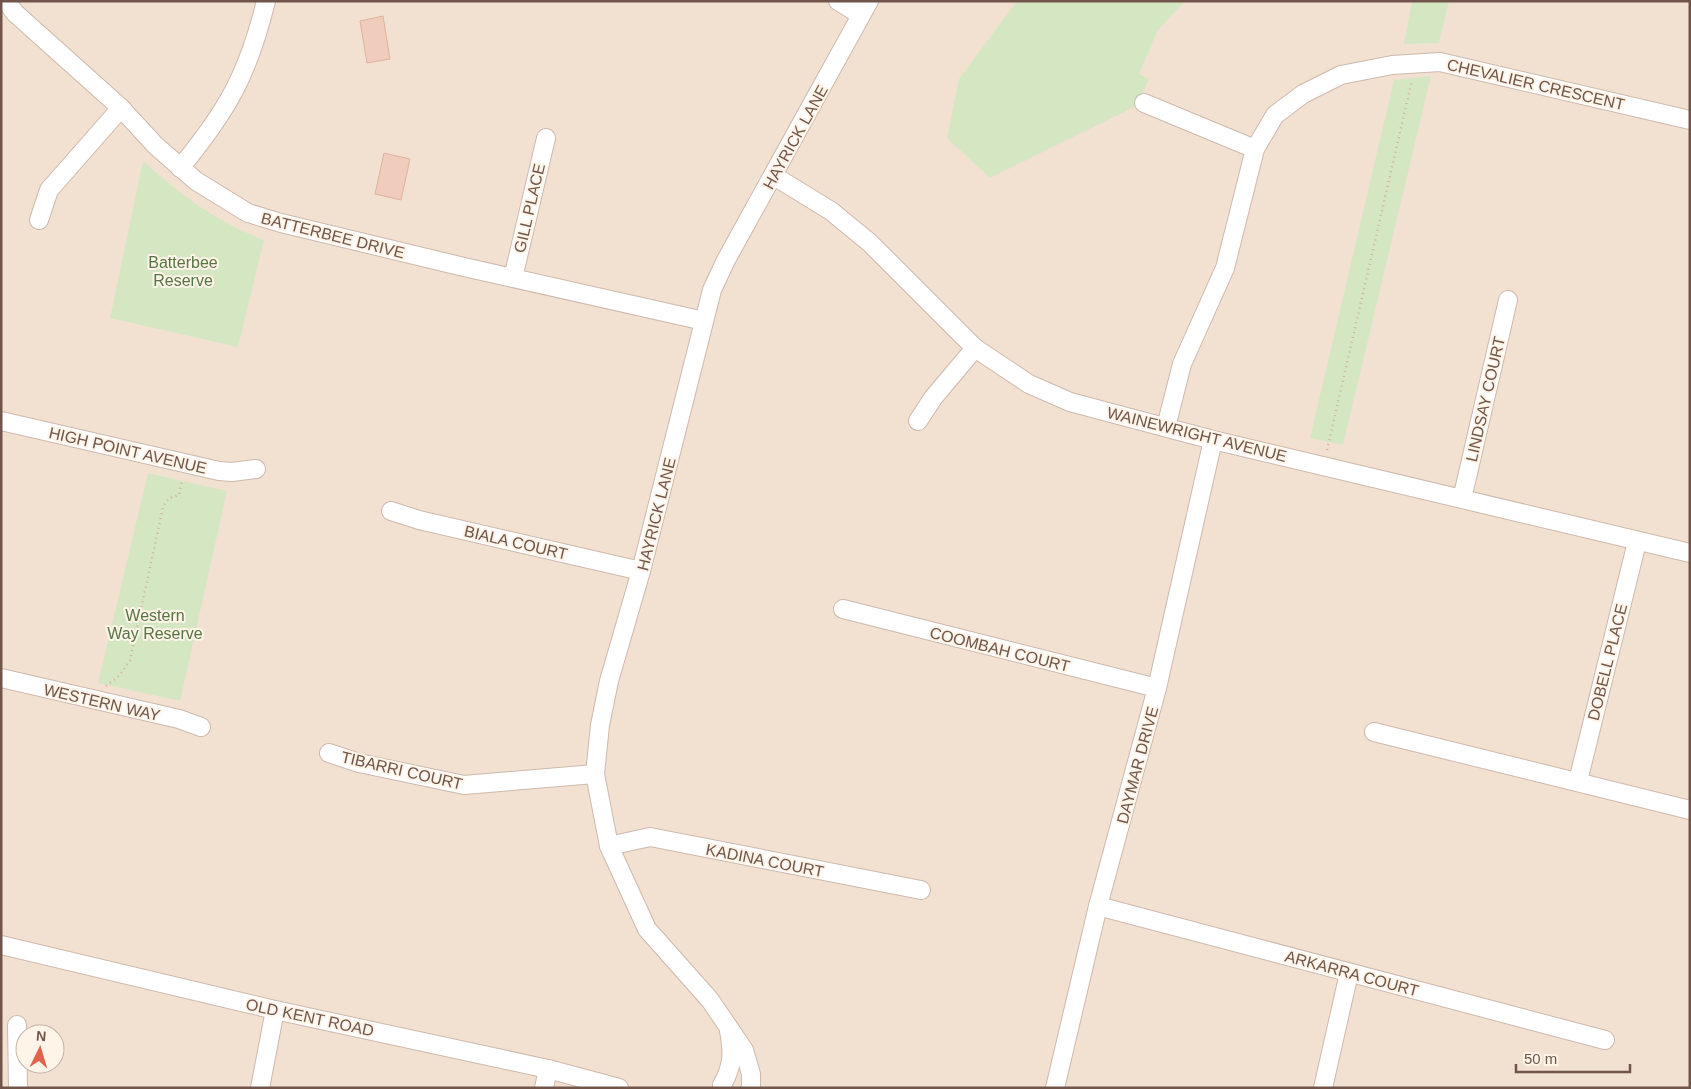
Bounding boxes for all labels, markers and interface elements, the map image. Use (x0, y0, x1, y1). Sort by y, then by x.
street label: CHEVALIER CRESCENT (1445, 56, 1627, 113)
street label: HAYRICK LANE (760, 82, 831, 192)
street label: GILL PLACE (511, 162, 548, 254)
street label: BATTERBEE DRIVE (259, 209, 406, 262)
park label: Batterbee Reserve (148, 254, 218, 289)
street label: LINDSAY COURT (1463, 335, 1508, 463)
street label: WAINEWRIGHT AVENUE (1105, 404, 1288, 465)
street label: HIGH POINT AVENUE (47, 424, 208, 477)
street label: HAYRICK LANE (634, 456, 679, 573)
street label: BIALA COURT (463, 522, 569, 563)
street label: DOBELL PLACE (1585, 602, 1630, 722)
park label: Western Way Reserve (107, 607, 203, 642)
street label: COOMBAH COURT (928, 624, 1072, 675)
street label: WESTERN WAY (42, 681, 162, 724)
street label: DAYMAR DRIVE (1114, 705, 1161, 826)
street label: TIBARRI COURT (339, 748, 465, 793)
street label: KADINA COURT (705, 841, 826, 880)
street label: ARKARRA COURT (1283, 947, 1421, 1000)
street label: OLD KENT ROAD (244, 996, 375, 1039)
north arrow (15, 1024, 65, 1074)
text: N (35, 1028, 47, 1044)
scale bar (1516, 1042, 1630, 1074)
text: 50 m (1524, 1050, 1557, 1067)

